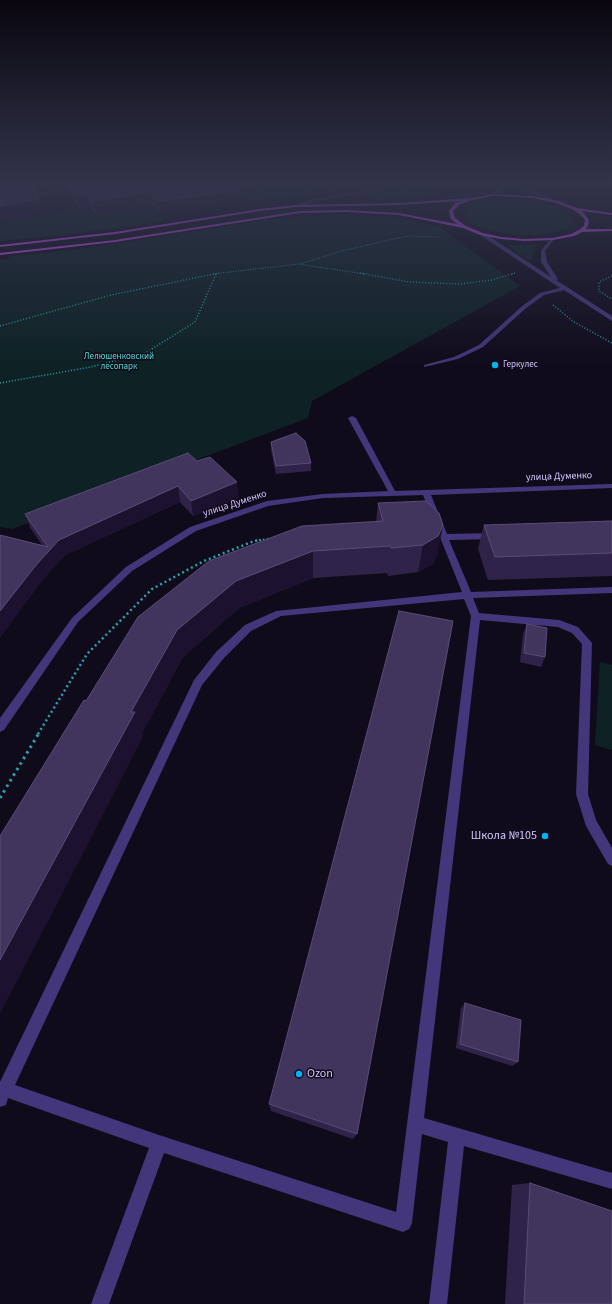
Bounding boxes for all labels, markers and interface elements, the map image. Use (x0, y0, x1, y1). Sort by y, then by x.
park label: Лелюшенковский лесопарк (84, 352, 154, 373)
marker: Геркулес (490, 360, 500, 370)
place label: Геркулес (503, 360, 538, 370)
street label: улица Думенко (526, 470, 592, 484)
street label: улица Думенко (202, 488, 268, 520)
place label: Школа №105 (471, 829, 537, 843)
marker: Школа №105 (540, 831, 550, 841)
place label: Ozon (307, 1067, 333, 1081)
marker: Ozon (294, 1069, 304, 1079)

